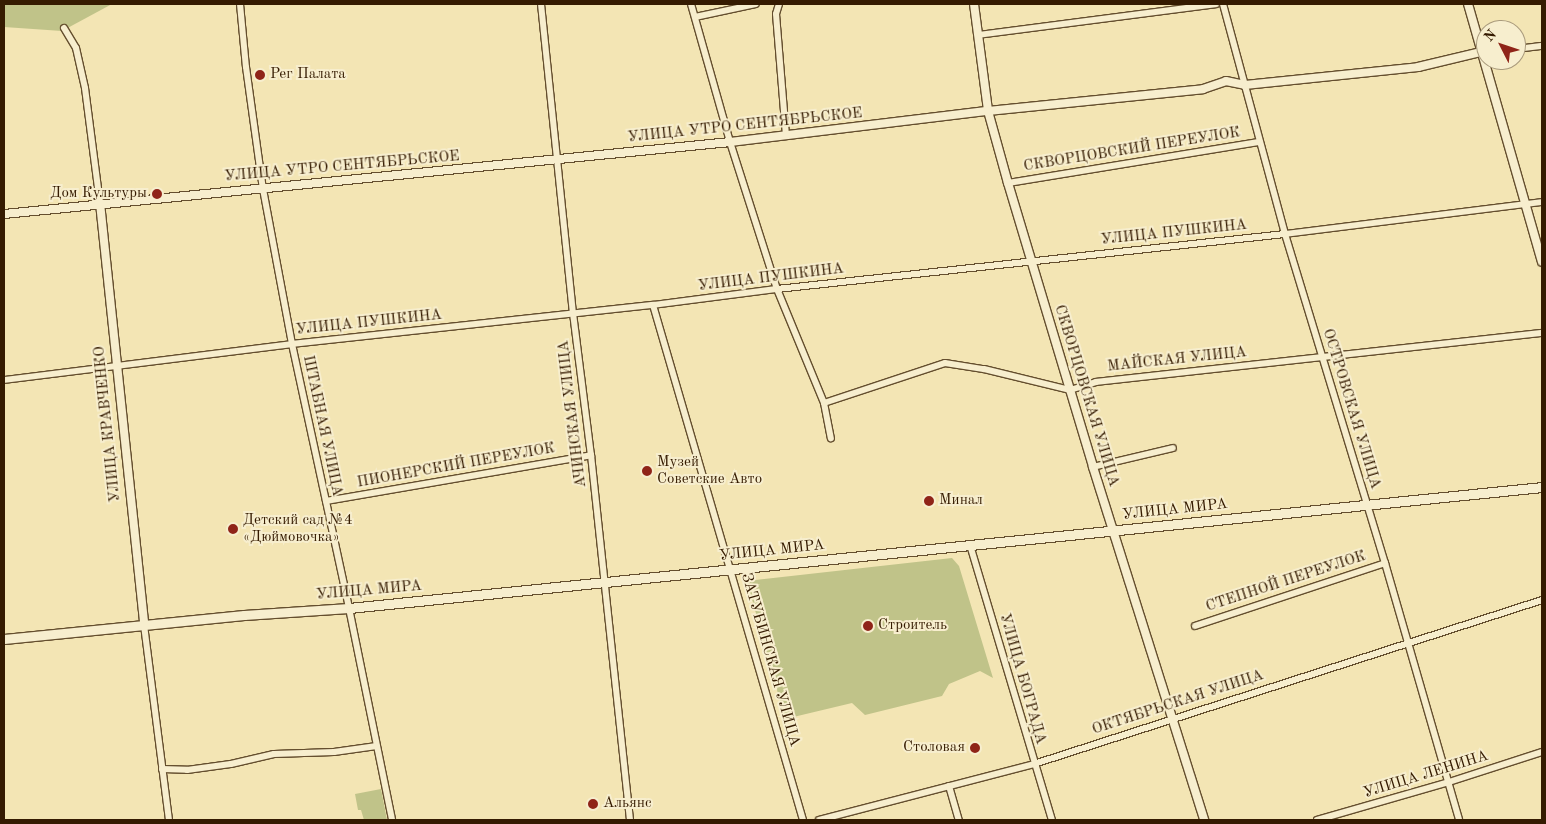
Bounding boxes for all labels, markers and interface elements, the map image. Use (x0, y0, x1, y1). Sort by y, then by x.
north arrow (1476, 20, 1526, 70)
text: N (1482, 27, 1499, 44)
place label: Рег Палата (270, 66, 346, 84)
marker: Рег Палата (254, 69, 266, 81)
street label: УЛИЦА УТРО СЕНТЯБРЬСКОЕ (627, 105, 863, 147)
street label: СКВОРЦОВСКИЙ ПЕРЕУЛОК (1022, 124, 1242, 176)
street label: УЛИЦА УТРО СЕНТЯБРЬСКОЕ (224, 148, 460, 186)
place label: Дом Культуры (50, 185, 147, 203)
marker: Дом Культуры (151, 188, 163, 200)
street label: УЛИЦА ПУШКИНА (1100, 216, 1248, 250)
street label: УЛИЦА ПУШКИНА (697, 260, 845, 296)
street label: СКВОРЦОВСКАЯ УЛИЦА (1050, 303, 1122, 489)
street label: УЛИЦА ПУШКИНА (295, 306, 443, 340)
street label: ОСТРОВСКАЯ УЛИЦА (1318, 327, 1384, 491)
street label: АЧИНСКАЯ УЛИЦА (555, 339, 591, 489)
street label: МАЙСКАЯ УЛИЦА (1106, 344, 1248, 376)
street label: УЛИЦА КРАВЧЕНКО (91, 345, 125, 503)
street label: ШТАБНАЯ УЛИЦА (298, 354, 346, 498)
street label: ПИОНЕРСКИЙ ПЕРЕУЛОК (356, 440, 556, 492)
place label: Музей Советские Авто (657, 453, 762, 488)
marker: Музей Советские Авто (641, 465, 653, 477)
place label: Минал (939, 492, 983, 510)
marker: Минал (923, 495, 935, 507)
street label: УЛИЦА МИРА (1121, 496, 1229, 524)
place label: Детский сад №4 «Дюймовочка» (243, 511, 353, 546)
marker: Детский сад №4 «Дюймовочка» (227, 523, 239, 535)
street label: УЛИЦА МИРА (718, 537, 826, 565)
street label: СТЕПНОЙ ПЕРЕУЛОК (1204, 548, 1368, 616)
street label: ЗАТУБИНСКАЯ УЛИЦА (737, 571, 803, 749)
street label: УЛИЦА МИРА (315, 577, 423, 605)
street label: УЛИЦА БОГРАДА (995, 612, 1049, 746)
place label: Строитель (878, 617, 947, 635)
marker: Строитель (862, 620, 874, 632)
street label: ОКТЯБРЬСКАЯ УЛИЦА (1090, 667, 1266, 739)
place label: Столовая (903, 739, 965, 757)
marker: Столовая (969, 742, 981, 754)
street label: УЛИЦА ЛЕНИНА (1361, 747, 1491, 803)
place label: Альянс (603, 795, 652, 813)
marker: Альянс (587, 798, 599, 810)

